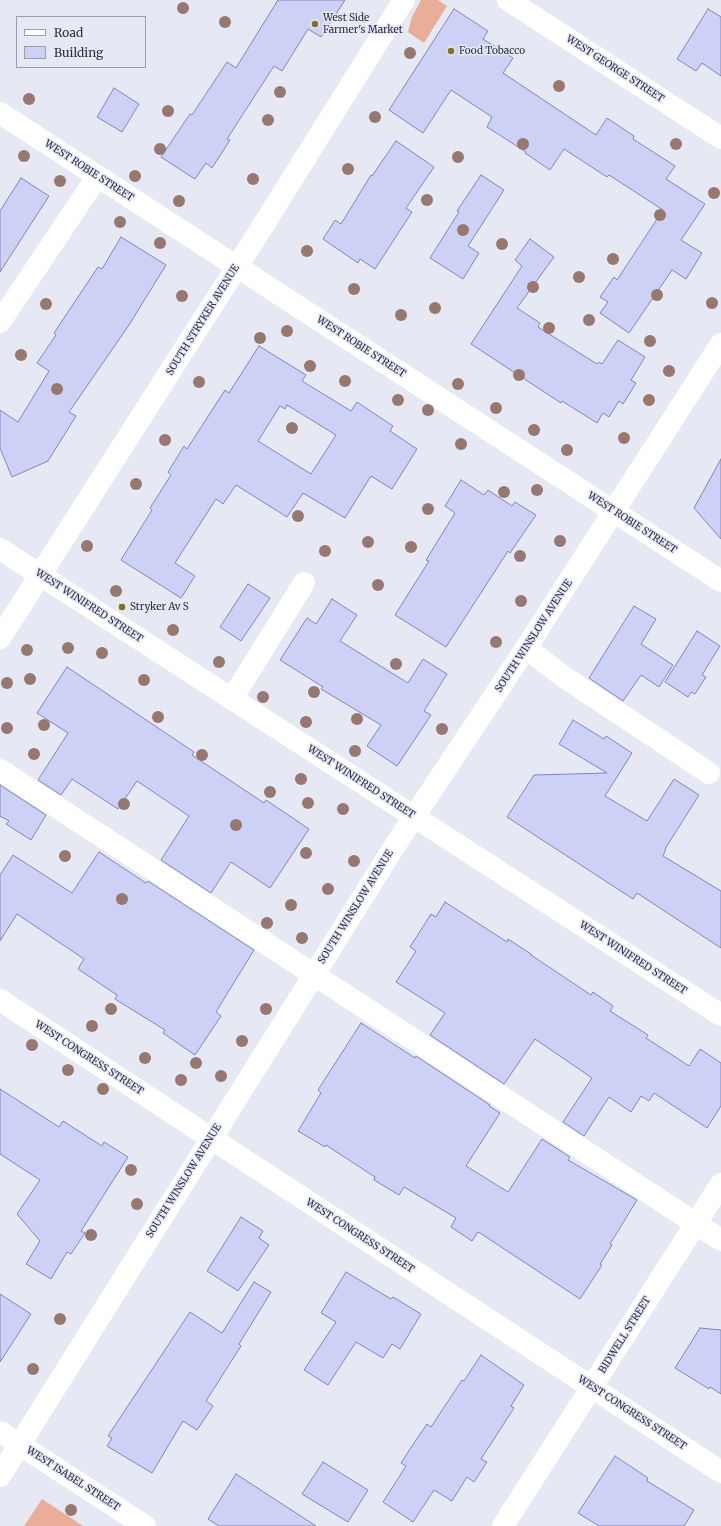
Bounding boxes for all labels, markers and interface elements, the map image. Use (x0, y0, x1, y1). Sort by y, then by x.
place label: West Side Farmer's Market (323, 12, 403, 36)
legend (16, 16, 146, 68)
marker: West Side Farmer's Market (310, 19, 320, 29)
text: Road (54, 25, 83, 40)
street label: WEST GEORGE STREET (564, 33, 666, 105)
text: Building (54, 45, 103, 60)
place label: Food Tobacco (459, 45, 525, 57)
marker: Food Tobacco (446, 46, 456, 56)
street label: WEST ROBIE STREET (42, 138, 136, 204)
street label: SOUTH STRYKER AVENUE (164, 262, 242, 378)
street label: WEST ROBIE STREET (314, 314, 408, 380)
street label: WEST ROBIE STREET (585, 490, 679, 556)
street label: WEST WINIFRED STREET (33, 567, 145, 645)
street label: SOUTH WINSLOW AVENUE (493, 577, 575, 695)
place label: Stryker Av S (130, 601, 189, 613)
marker: Stryker Av S (117, 602, 127, 612)
street label: WEST WINIFRED STREET (305, 743, 417, 821)
street label: SOUTH WINSLOW AVENUE (316, 848, 396, 966)
street label: WEST WINIFRED STREET (577, 919, 689, 997)
street label: WEST CONGRESS STREET (33, 1018, 145, 1098)
street label: SOUTH WINSLOW AVENUE (144, 1122, 224, 1240)
street label: WEST CONGRESS STREET (304, 1196, 416, 1276)
street label: BIDWELL STREET (597, 1294, 653, 1376)
street label: WEST CONGRESS STREET (576, 1373, 688, 1453)
street label: WEST ISABEL STREET (24, 1444, 122, 1514)

